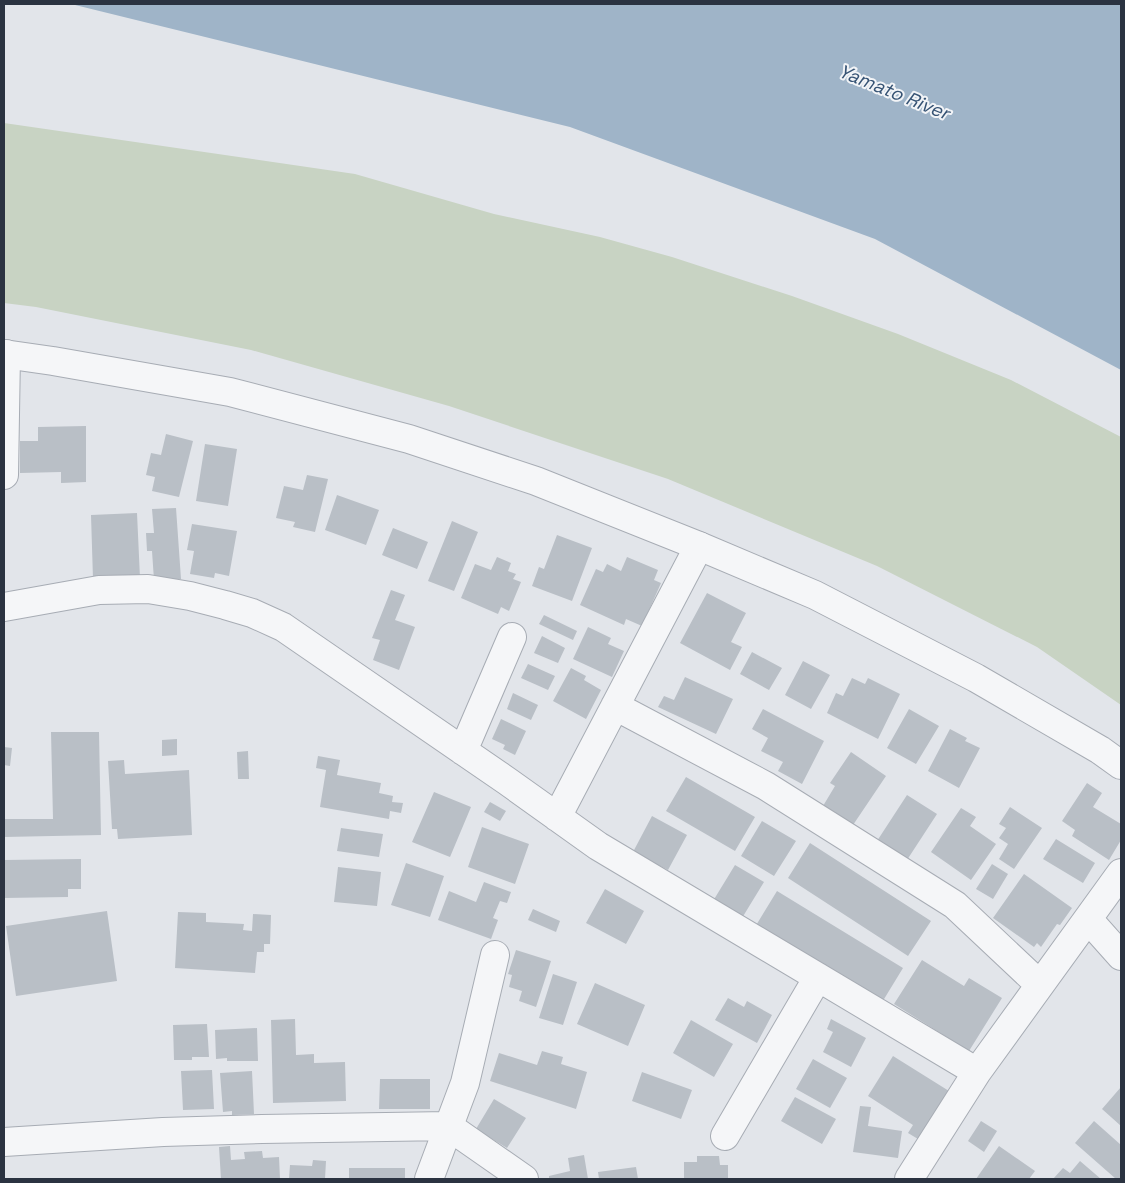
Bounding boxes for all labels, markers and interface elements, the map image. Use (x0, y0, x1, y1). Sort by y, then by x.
water label: Yamato River (835, 58, 955, 126)

